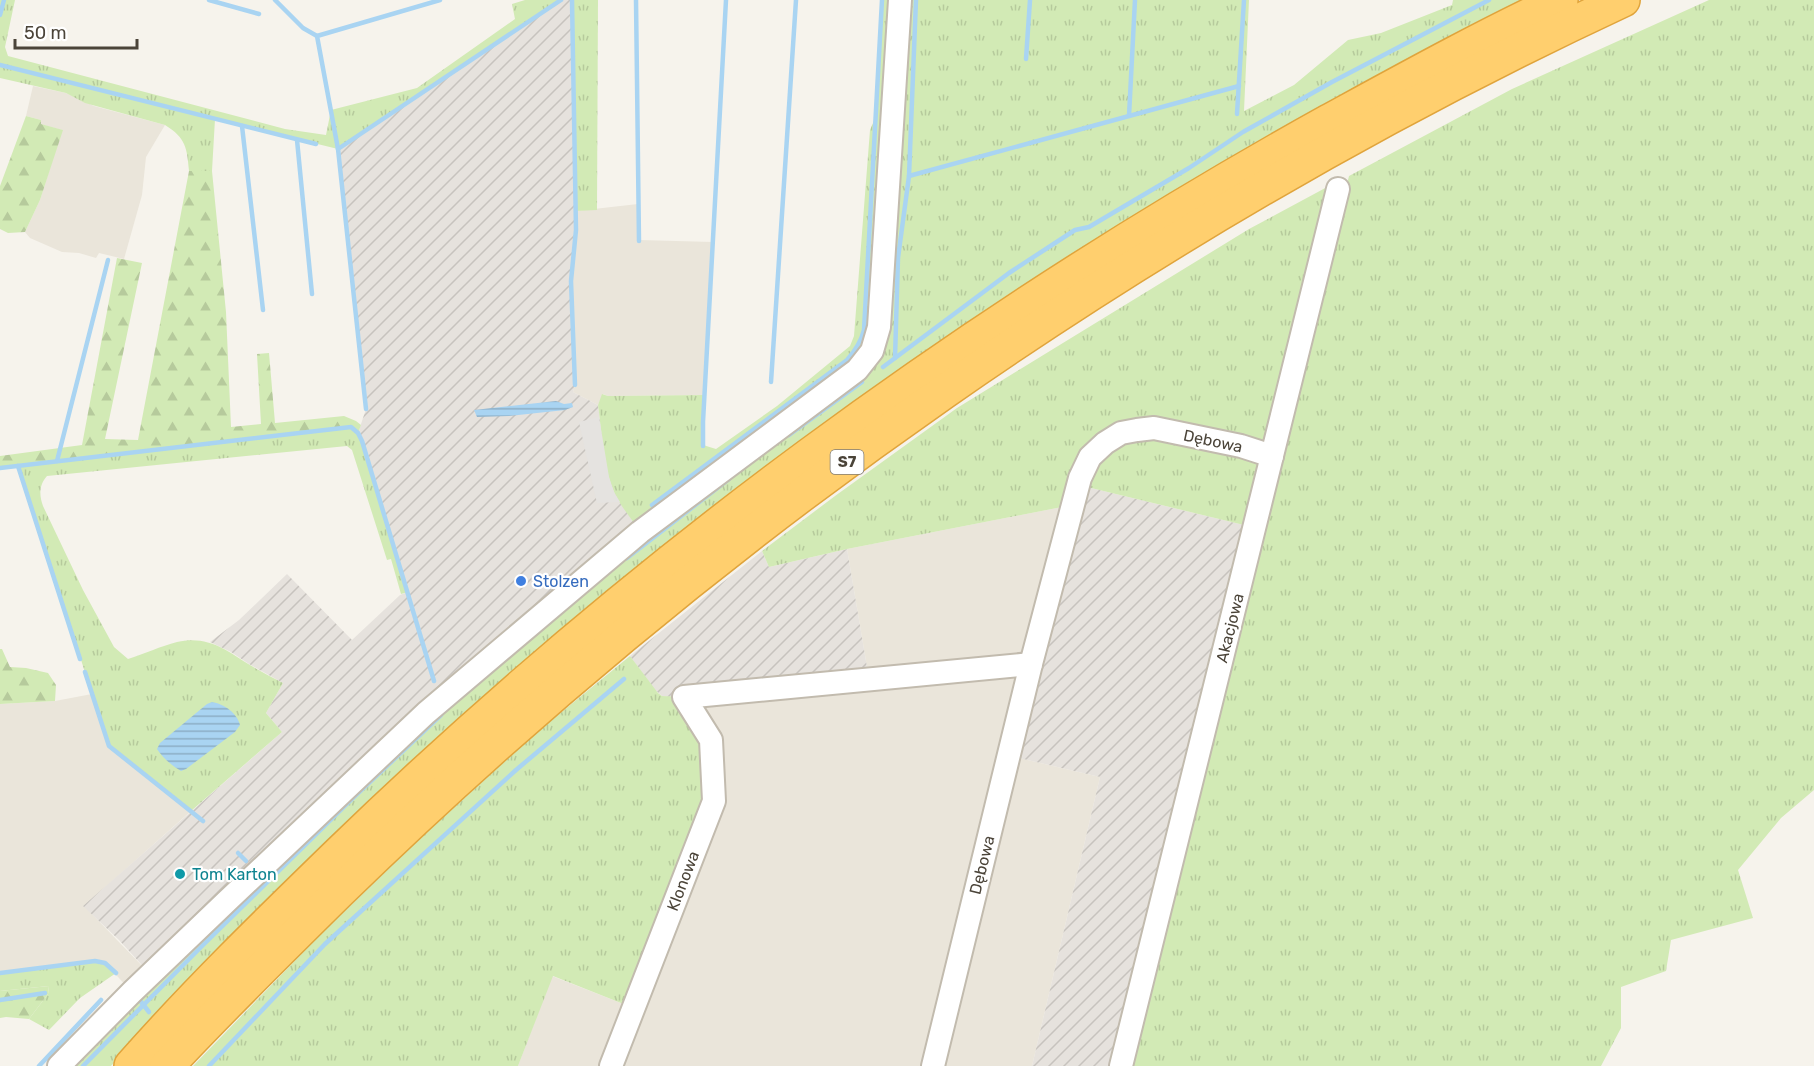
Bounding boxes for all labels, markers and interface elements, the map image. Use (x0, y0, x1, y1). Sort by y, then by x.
scale bar (15, 12, 136, 50)
text: 50 m (24, 22, 67, 44)
street label: Dębowa (1182, 425, 1244, 457)
road number: S7 (830, 450, 864, 474)
place label: Stolzen (533, 572, 589, 591)
marker: Stolzen (514, 574, 528, 588)
street label: Akacjowa (1212, 591, 1248, 665)
street label: Dębowa (966, 834, 999, 897)
street label: Klonowa (663, 848, 703, 914)
place label: Tom Karton (192, 865, 277, 884)
marker: Tom Karton (173, 867, 187, 881)

